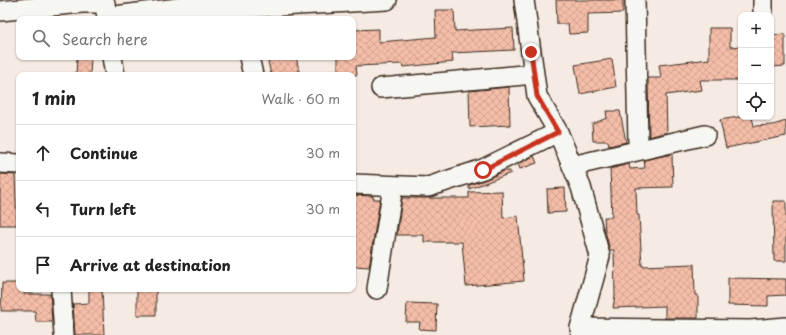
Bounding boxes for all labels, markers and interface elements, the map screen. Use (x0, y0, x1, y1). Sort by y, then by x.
map controls (738, 12, 774, 120)
button: + (738, 12, 774, 48)
search box (16, 16, 356, 60)
icon: search (30, 27, 52, 49)
text: Search here (62, 27, 148, 50)
route end (522, 43, 540, 61)
button: − (738, 48, 774, 84)
button: locate (738, 84, 774, 120)
text: 1 min (32, 85, 76, 111)
text: Walk · 60 m (262, 89, 340, 108)
text: Continue (70, 141, 138, 164)
icon: ahead (32, 142, 54, 164)
text: 30 m (306, 143, 340, 162)
route start (474, 161, 492, 179)
text: Turn left (70, 197, 136, 220)
icon: left (32, 198, 54, 220)
text: 30 m (306, 199, 340, 218)
text: Arrive at destination (70, 253, 231, 276)
icon: arrive (32, 254, 54, 276)

